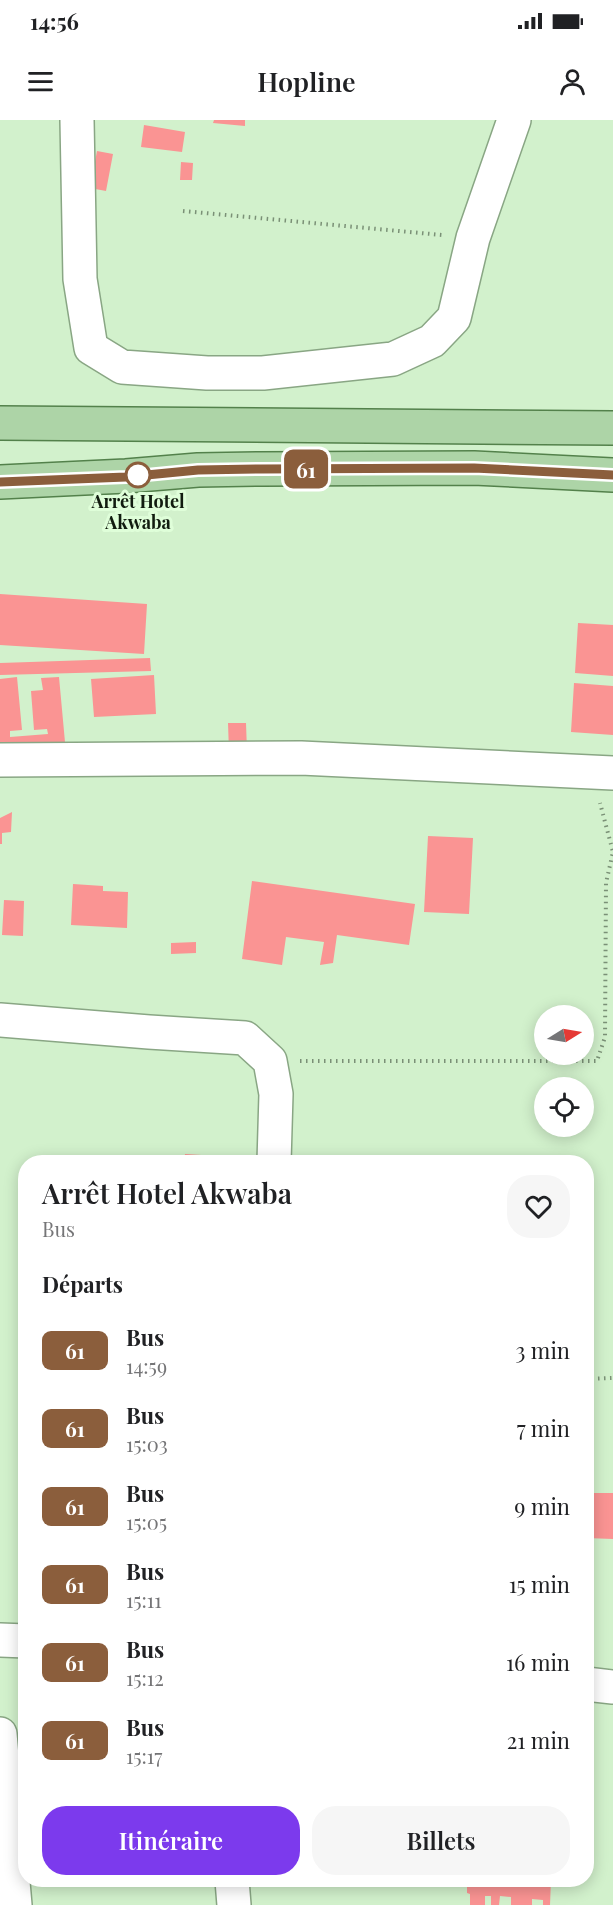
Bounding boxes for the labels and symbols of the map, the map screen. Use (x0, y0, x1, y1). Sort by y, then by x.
line badge: 61 (279, 450, 333, 488)
marker: Arrêt Hotel Akwaba (125, 462, 151, 488)
place label: Arrêt Hotel Akwaba (90, 489, 185, 534)
north arrow (534, 1005, 594, 1065)

